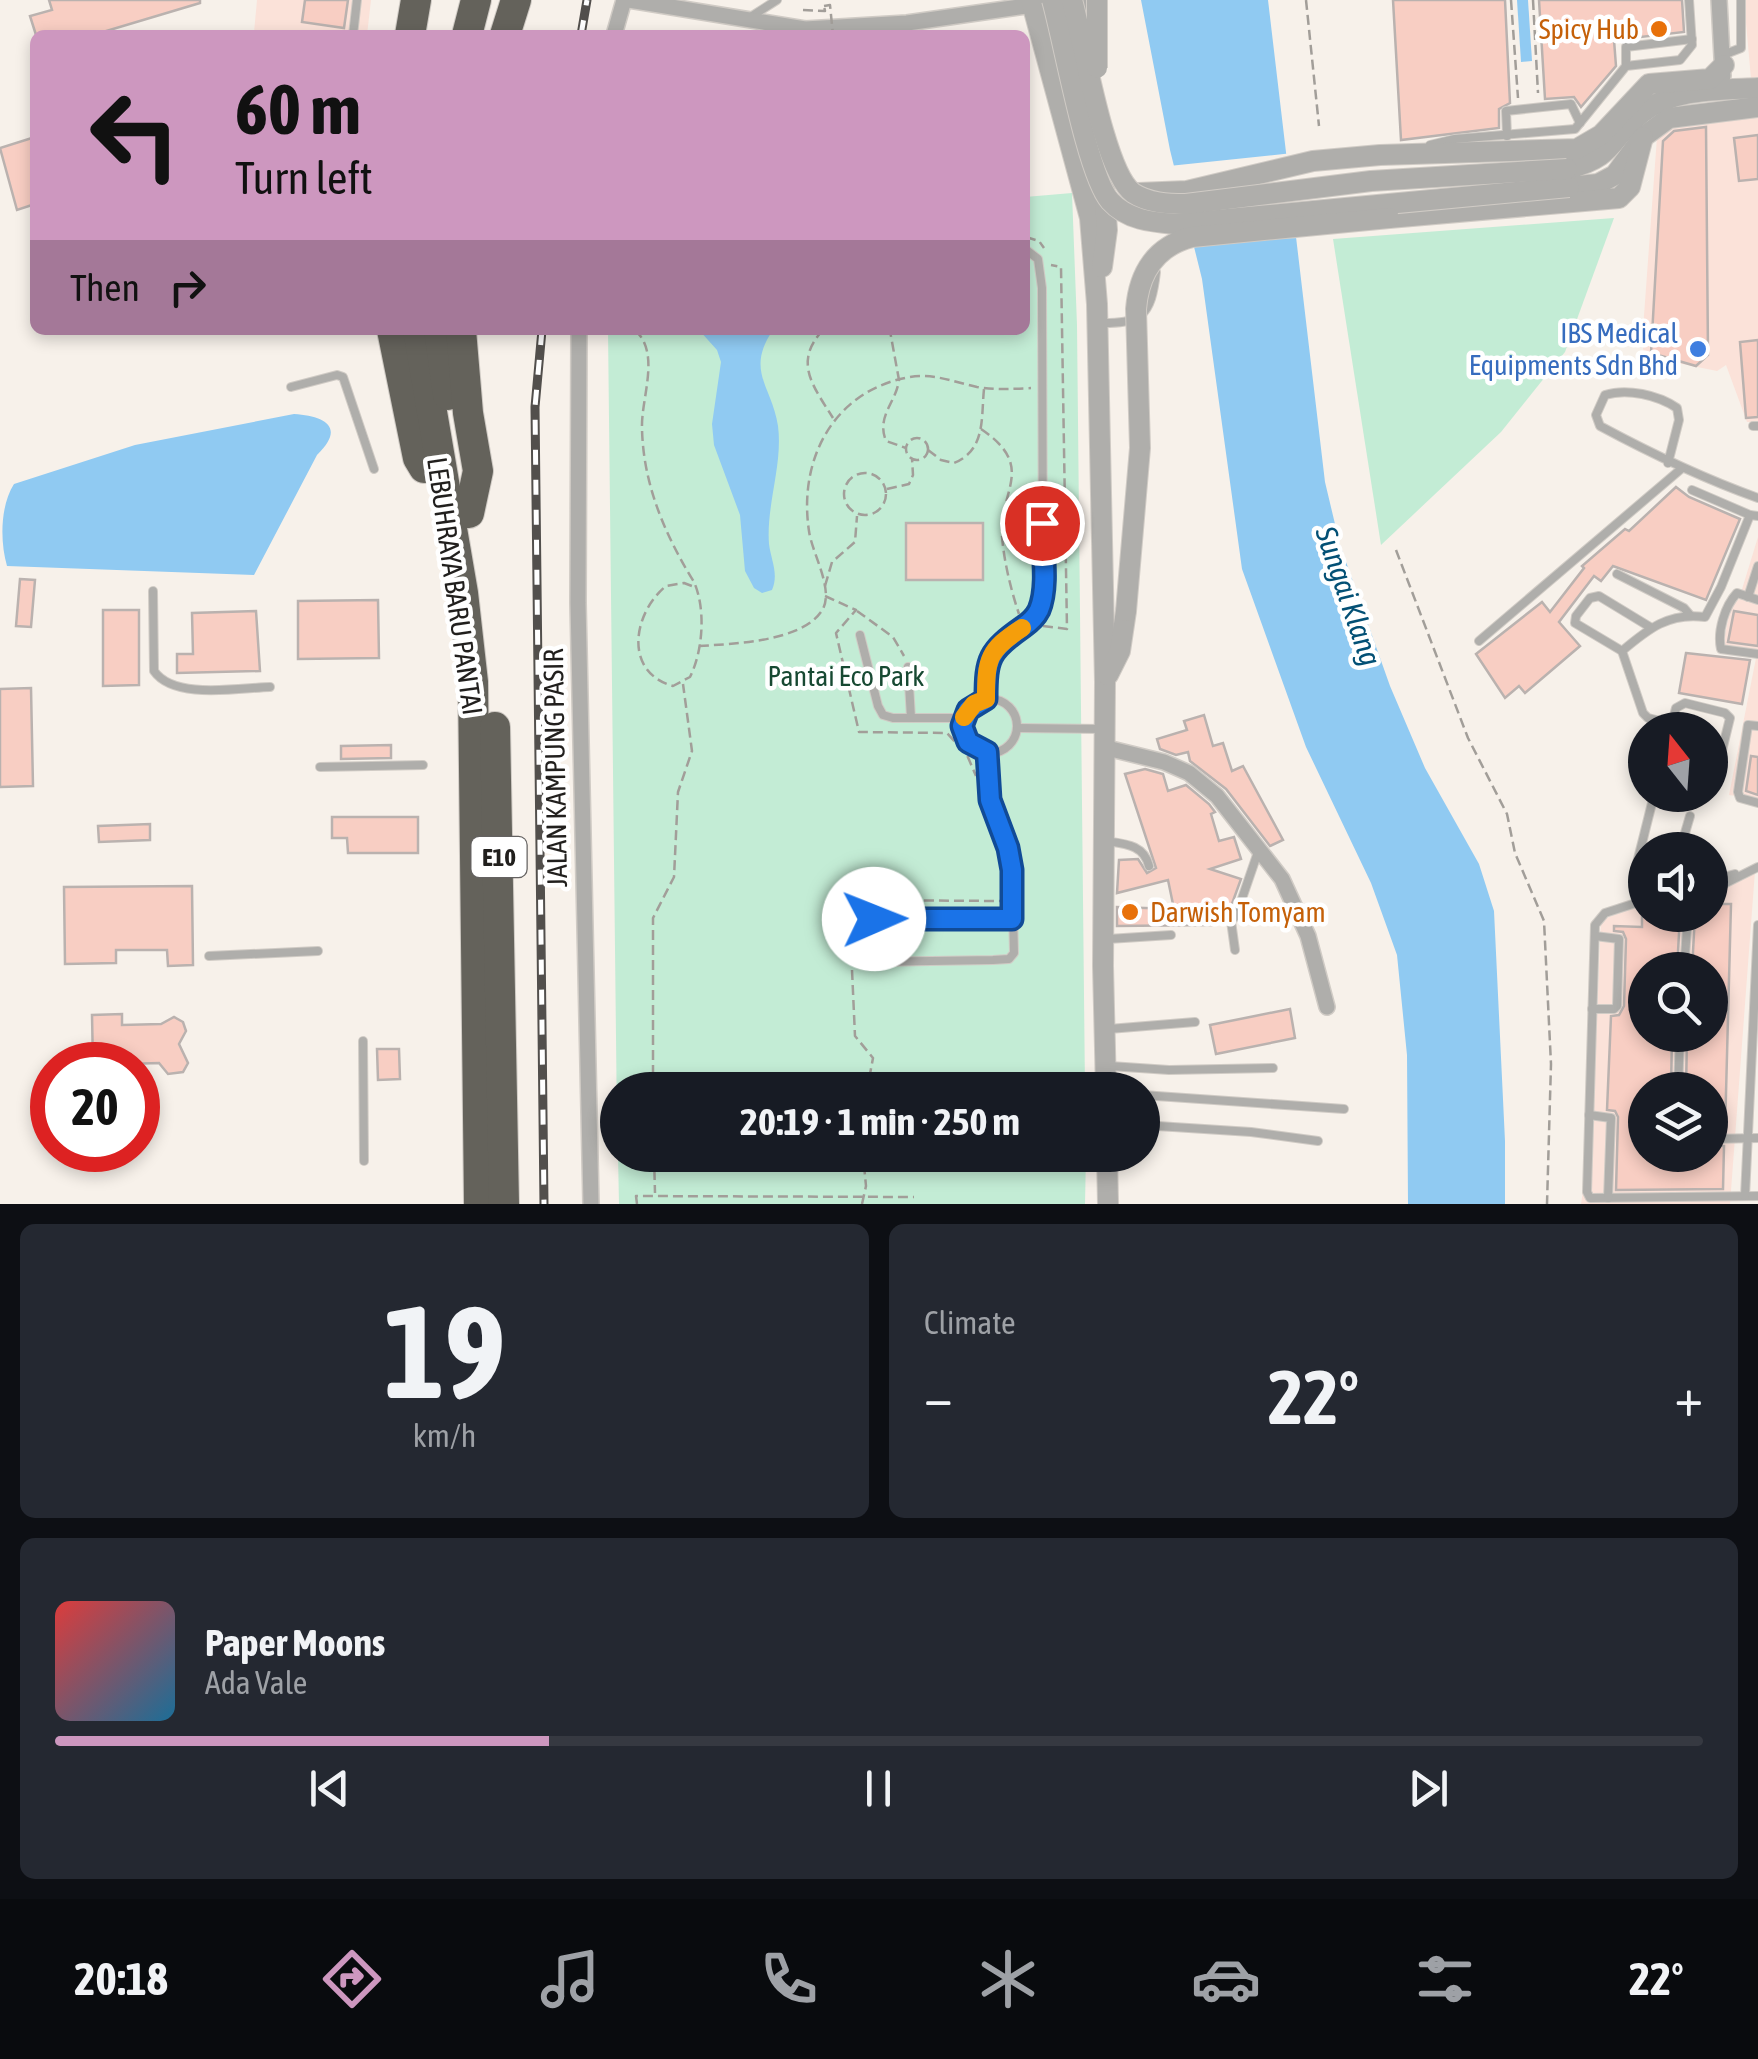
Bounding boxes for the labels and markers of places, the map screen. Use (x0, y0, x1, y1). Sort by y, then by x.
place label: Spicy Hub (1539, 13, 1639, 45)
marker: Spicy Hub (1648, 18, 1670, 40)
place label: IBS Medical Equipments Sdn Bhd (1469, 317, 1679, 381)
marker: IBS Medical Equipments Sdn Bhd (1687, 338, 1709, 360)
pin (1000, 481, 1085, 566)
place label: Darwish Tomyam (1150, 896, 1326, 928)
marker: Darwish Tomyam (1119, 901, 1141, 923)

